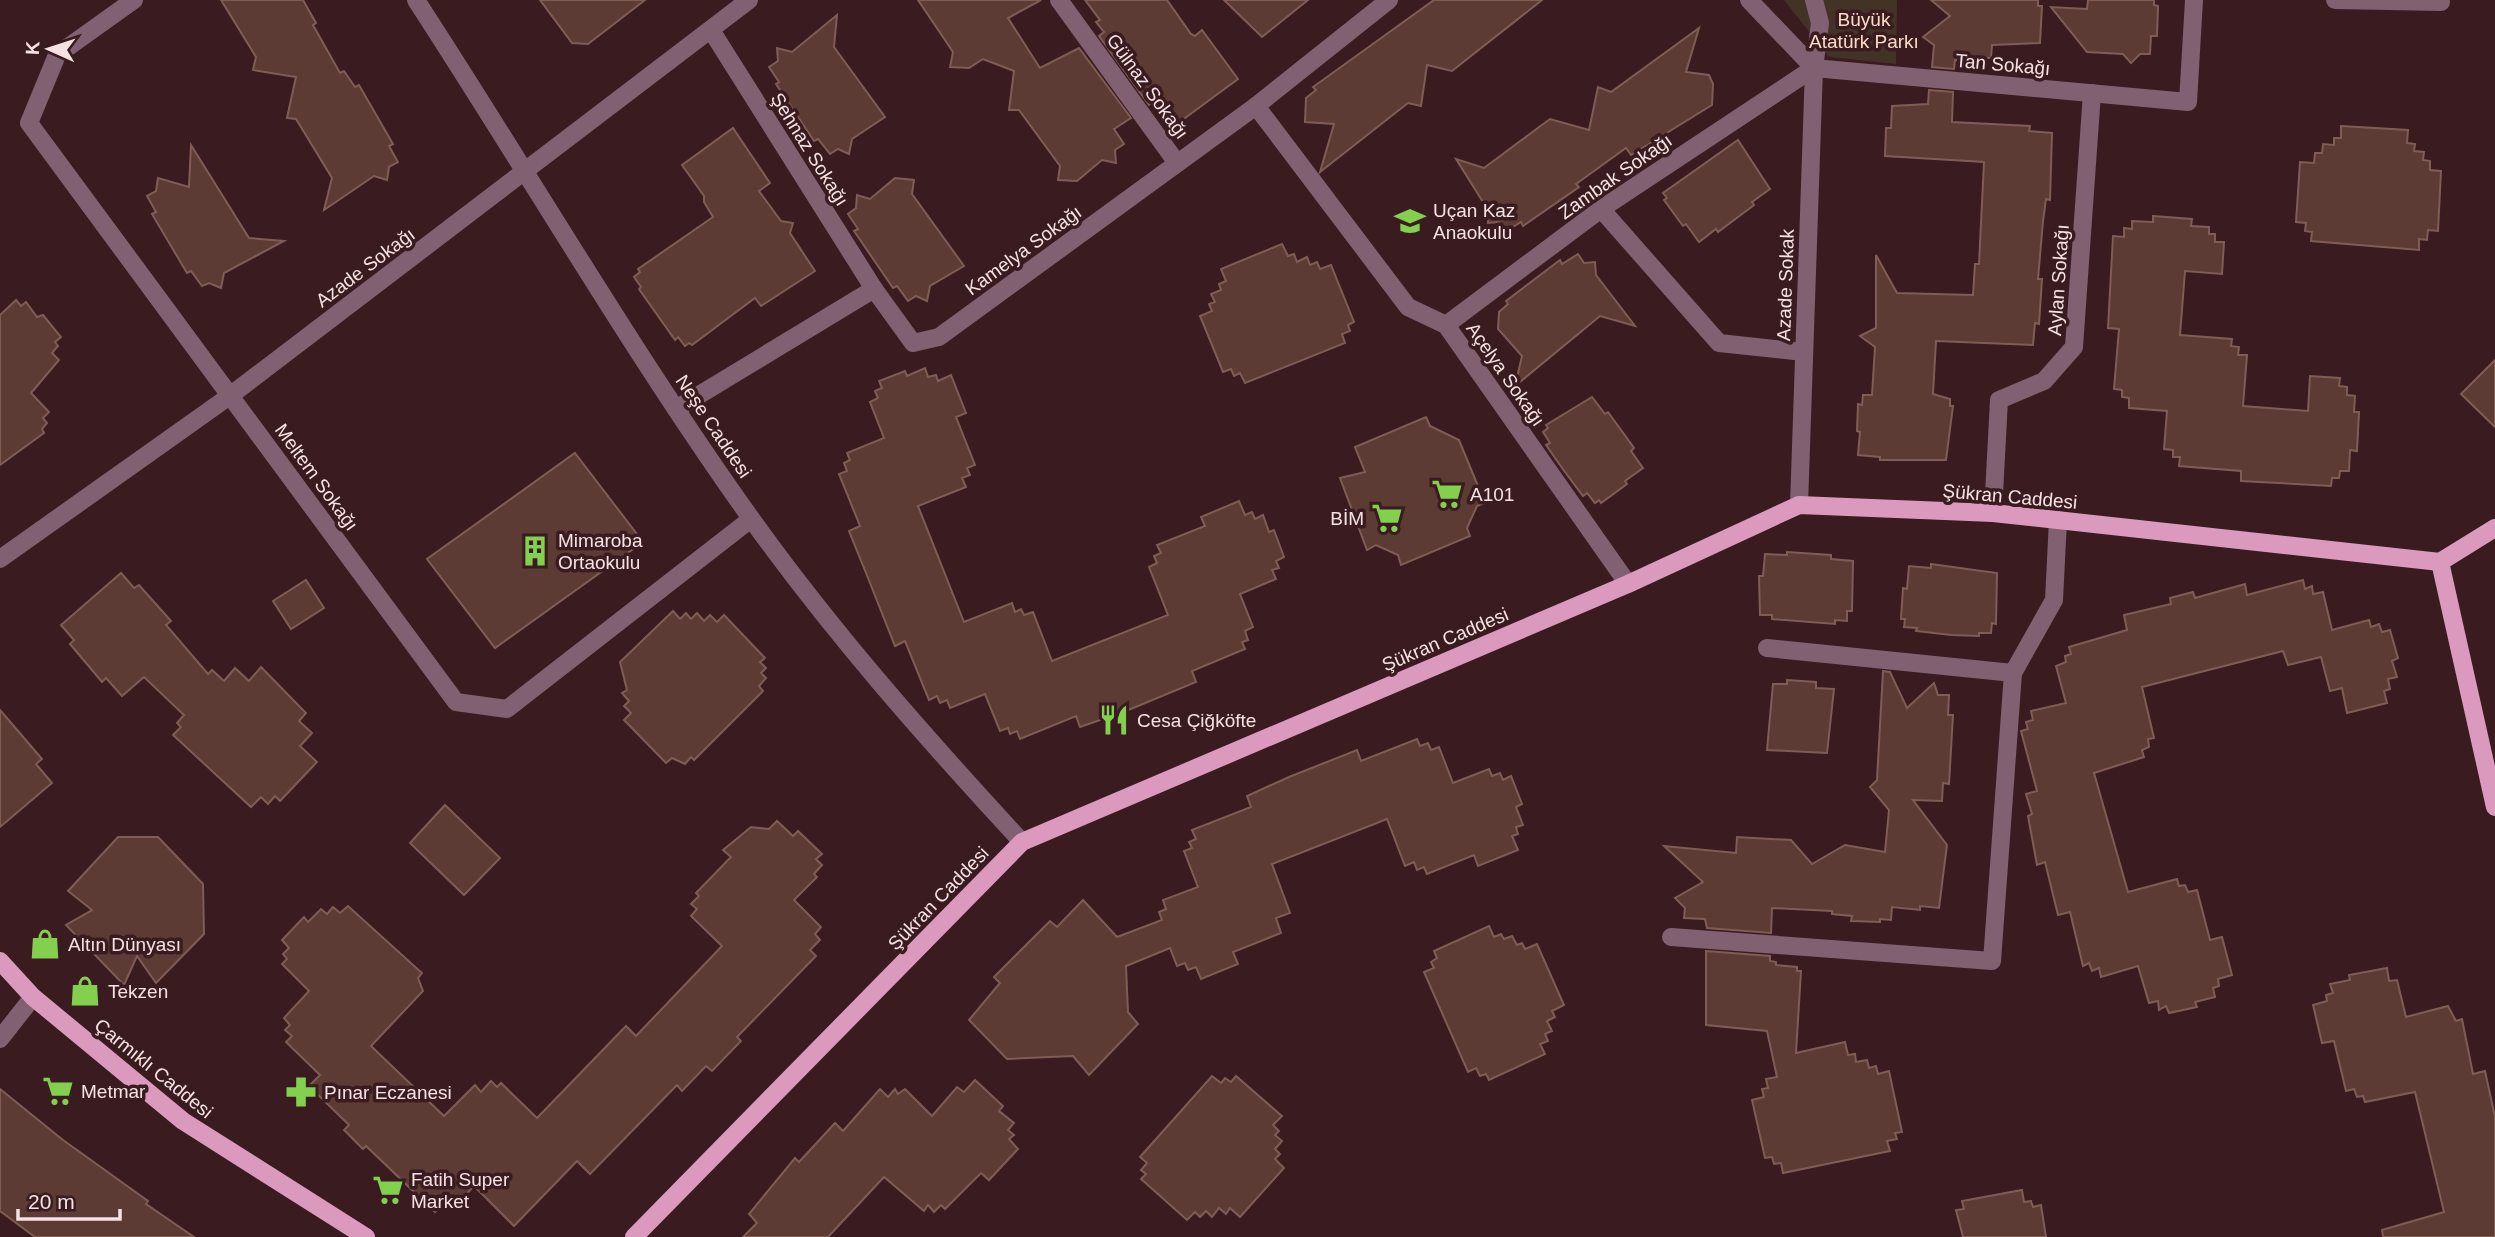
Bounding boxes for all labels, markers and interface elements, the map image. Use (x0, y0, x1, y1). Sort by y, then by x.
park label: Büyük Atatürk Parkı (1809, 9, 1919, 52)
north arrow (14, 14, 84, 84)
street label: Gülnaz Sokağı (1102, 30, 1193, 143)
text: K (22, 40, 43, 56)
street label: Tan Sokağı (1955, 50, 2051, 79)
street label: Şehnaz Sokağı (767, 89, 853, 209)
street label: Zambak Sokağı (1555, 130, 1676, 223)
place label: Uçan Kaz Anaokulu (1433, 200, 1515, 243)
street label: Kamelya Sokağı (961, 201, 1085, 300)
school or university icon: Uçan Kaz Anaokulu (1393, 204, 1427, 238)
street label: Azade Sokağı (312, 223, 419, 311)
street label: Aylan Sokağı (2044, 224, 2073, 336)
street label: Azade Sokak (1773, 228, 1798, 341)
street label: Açelya Sokağı (1462, 319, 1549, 430)
street label: Neşe Caddesi (672, 371, 756, 482)
street label: Meltem Sokağı (271, 420, 362, 535)
supermarket icon: A101 (1430, 477, 1464, 511)
street label: Şükran Caddesi (1942, 480, 2078, 513)
place label: A101 (1470, 484, 1514, 505)
supermarket icon: BİM (1370, 501, 1404, 535)
place label: BİM (1330, 508, 1364, 529)
place label: Mimaroba Ortaokulu (558, 530, 643, 573)
building icon: Mimaroba Ortaokulu (518, 534, 552, 568)
street label: Şükran Caddesi (1379, 603, 1512, 676)
restaurant icon: Cesa Çiğköfte (1097, 703, 1131, 737)
place label: Cesa Çiğköfte (1137, 710, 1256, 731)
street label: Şükran Caddesi (884, 842, 993, 954)
shop icon: Altın Dünyası (28, 927, 62, 961)
place label: Altın Dünyası (68, 934, 181, 955)
shop icon: Tekzen (68, 974, 102, 1008)
place label: Tekzen (108, 981, 168, 1002)
street label: Çarmıklı Caddesi (90, 1014, 217, 1122)
supermarket icon: Metmar (41, 1074, 75, 1108)
pharmacy icon: Pınar Eczanesi (284, 1075, 318, 1109)
place label: Metmar (81, 1081, 146, 1102)
place label: Pınar Eczanesi (324, 1082, 452, 1103)
place label: Fatih Super Market (411, 1169, 510, 1212)
supermarket icon: Fatih Super Market (371, 1173, 405, 1207)
scale bar (18, 1178, 119, 1222)
text: 20 m (28, 1190, 75, 1213)

